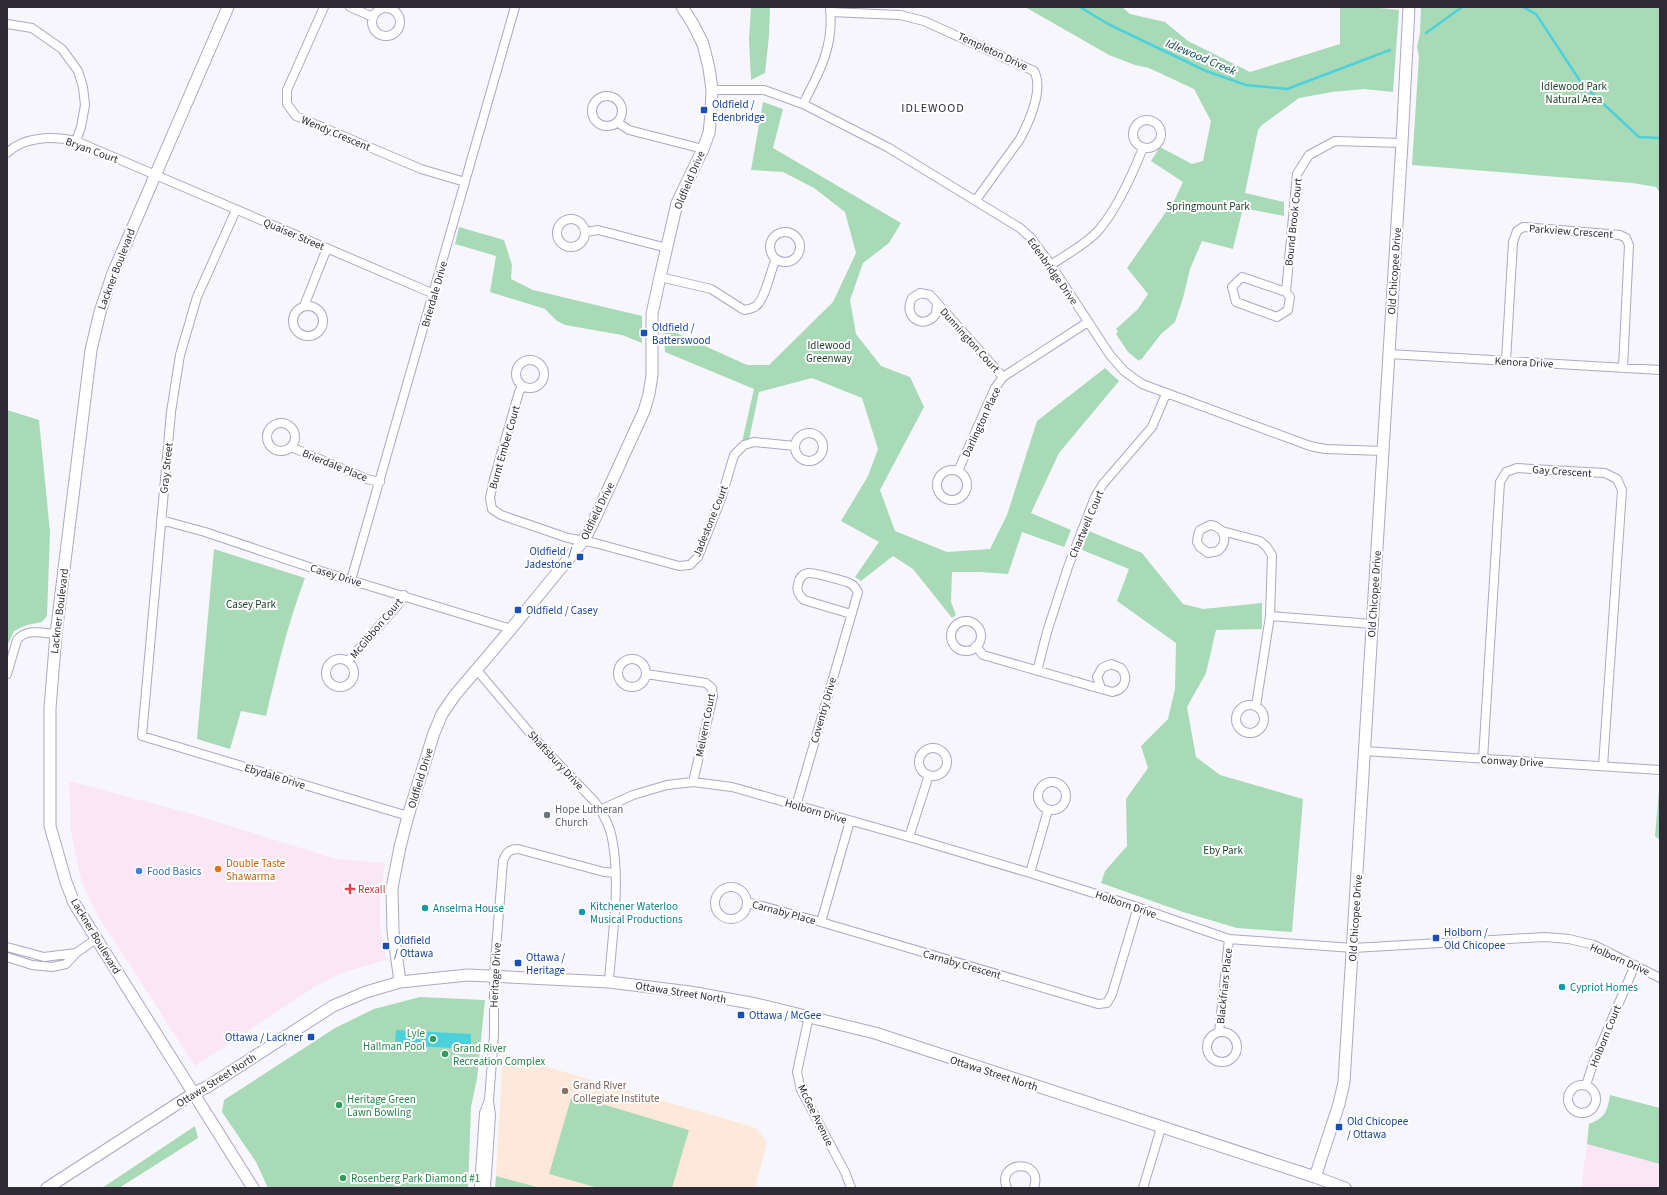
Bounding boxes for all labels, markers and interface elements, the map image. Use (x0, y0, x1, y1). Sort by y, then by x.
street label: Templeton Drive (955, 29, 1031, 74)
water label: Idlewood Creek (1163, 35, 1239, 80)
park label: Idlewood Park Natural Area (1541, 79, 1608, 107)
place label: Oldfield / Edenbridge (712, 97, 765, 125)
district label: IDLEWOOD (901, 100, 965, 117)
marker: Oldfield / Edenbridge (699, 105, 709, 115)
street label: Wendy Crescent (299, 112, 373, 155)
street label: Bryan Court (63, 134, 120, 167)
street label: Oldfield Drive (670, 148, 709, 212)
street label: Bound Brook Court (1281, 177, 1306, 267)
park label: Springmount Park (1166, 199, 1250, 214)
street label: Quaiser Street (261, 215, 327, 254)
street label: Parkview Crescent (1529, 221, 1614, 242)
street label: Lackner Boulevard (94, 226, 139, 312)
street label: Old Chicopee Drive (1384, 226, 1405, 315)
street label: Edenbridge Drive (1024, 235, 1082, 308)
street label: Brierdale Drive (418, 259, 451, 329)
street label: Dunnington Court (936, 305, 1003, 376)
place label: Oldfield / Batterswood (652, 320, 711, 348)
marker: Oldfield / Batterswood (639, 328, 649, 338)
park label: Idlewood Greenway (806, 338, 852, 366)
street label: Kenora Drive (1494, 353, 1554, 372)
street label: Darlington Place (959, 384, 1004, 460)
street label: Burnt Ember Court (485, 403, 524, 491)
street label: Gray Street (156, 442, 177, 494)
street label: Brierdale Place (300, 446, 370, 486)
street label: Gay Crescent (1532, 462, 1593, 481)
street label: Oldfield Drive (577, 479, 618, 543)
street label: Jadestone Court (689, 483, 732, 559)
street label: Chartwell Court (1065, 488, 1108, 560)
place label: Oldfield / Jadestone (524, 544, 573, 572)
street label: Old Chicopee Drive (1364, 549, 1385, 638)
marker: Oldfield / Jadestone (575, 552, 585, 562)
street label: Casey Drive (308, 561, 364, 591)
street label: Lackner Boulevard (47, 568, 72, 655)
street label: McGibbon Court (347, 595, 406, 662)
park label: Casey Park (226, 597, 276, 612)
place label: Oldfield / Casey (526, 603, 598, 618)
marker: Oldfield / Casey (513, 605, 523, 615)
street label: Coventry Drive (807, 675, 840, 745)
street label: Melvern Court (692, 692, 719, 758)
street label: Shaftsbury Drive (524, 728, 587, 794)
street label: Oldfield Drive (404, 746, 437, 810)
street label: Conway Drive (1480, 752, 1544, 771)
street label: Ebydale Drive (243, 760, 308, 793)
street label: Holborn Drive (783, 795, 849, 828)
place label: Hope Lutheran Church (555, 802, 623, 830)
marker: Hope Lutheran Church (542, 810, 552, 820)
park label: Eby Park (1203, 843, 1243, 858)
place label: Double Taste Shawarma (226, 856, 286, 884)
place label: Food Basics (147, 864, 202, 879)
marker: Double Taste Shawarma (213, 864, 223, 874)
marker: Food Basics (134, 866, 144, 876)
street label: Old Chicopee Drive (1345, 873, 1366, 962)
place label: Rexall (358, 882, 386, 897)
marker: Rexall (345, 884, 355, 894)
street label: Holborn Drive (1093, 887, 1159, 922)
street label: Lackner Boulevard (67, 896, 124, 977)
street label: Carnaby Place (750, 897, 818, 928)
place label: Kitchener Waterloo Musical Productions (590, 899, 683, 927)
place label: Anselma House (433, 901, 504, 916)
marker: Anselma House (420, 903, 430, 913)
marker: Kitchener Waterloo Musical Productions (577, 907, 587, 917)
place label: Holborn / Old Chicopee (1444, 925, 1506, 953)
place label: Oldfield / Ottawa (394, 933, 433, 961)
marker: Holborn / Old Chicopee (1431, 933, 1441, 943)
street label: Holborn Drive (1588, 940, 1653, 980)
marker: Oldfield / Ottawa (381, 941, 391, 951)
street label: Heritage Drive (486, 942, 505, 1008)
street label: Carnaby Crescent (921, 946, 1003, 983)
street label: Blackfriars Place (1213, 947, 1236, 1025)
place label: Ottawa / Heritage (526, 950, 566, 978)
marker: Ottawa / Heritage (513, 958, 523, 968)
street label: Ottawa Street North (634, 978, 727, 1007)
place label: Cypriot Homes (1570, 980, 1638, 995)
marker: Cypriot Homes (1557, 982, 1567, 992)
street label: Holborn Court (1586, 1003, 1625, 1069)
place label: Ottawa / McGee (749, 1008, 822, 1023)
marker: Ottawa / McGee (736, 1010, 746, 1020)
place label: Lyle Hallman Pool (363, 1026, 426, 1054)
place label: Ottawa / Lackner (225, 1030, 303, 1045)
marker: Ottawa / Lackner (306, 1032, 316, 1042)
marker: Lyle Hallman Pool (428, 1034, 438, 1044)
place label: Grand River Recreation Complex (453, 1041, 545, 1069)
marker: Grand River Recreation Complex (440, 1049, 450, 1059)
street label: Ottawa Street North (173, 1050, 259, 1111)
street label: Ottawa Street North (948, 1052, 1040, 1095)
place label: Grand River Collegiate Institute (573, 1078, 660, 1106)
street label: McGee Avenue (794, 1082, 837, 1149)
marker: Grand River Collegiate Institute (560, 1086, 570, 1096)
place label: Heritage Green Lawn Bowling (347, 1092, 416, 1120)
marker: Heritage Green Lawn Bowling (334, 1100, 344, 1110)
place label: Old Chicopee / Ottawa (1347, 1114, 1409, 1142)
marker: Old Chicopee / Ottawa (1334, 1122, 1344, 1132)
place label: Rosenberg Park Diamond #1 (351, 1171, 480, 1186)
marker: Rosenberg Park Diamond #1 (338, 1173, 348, 1183)

